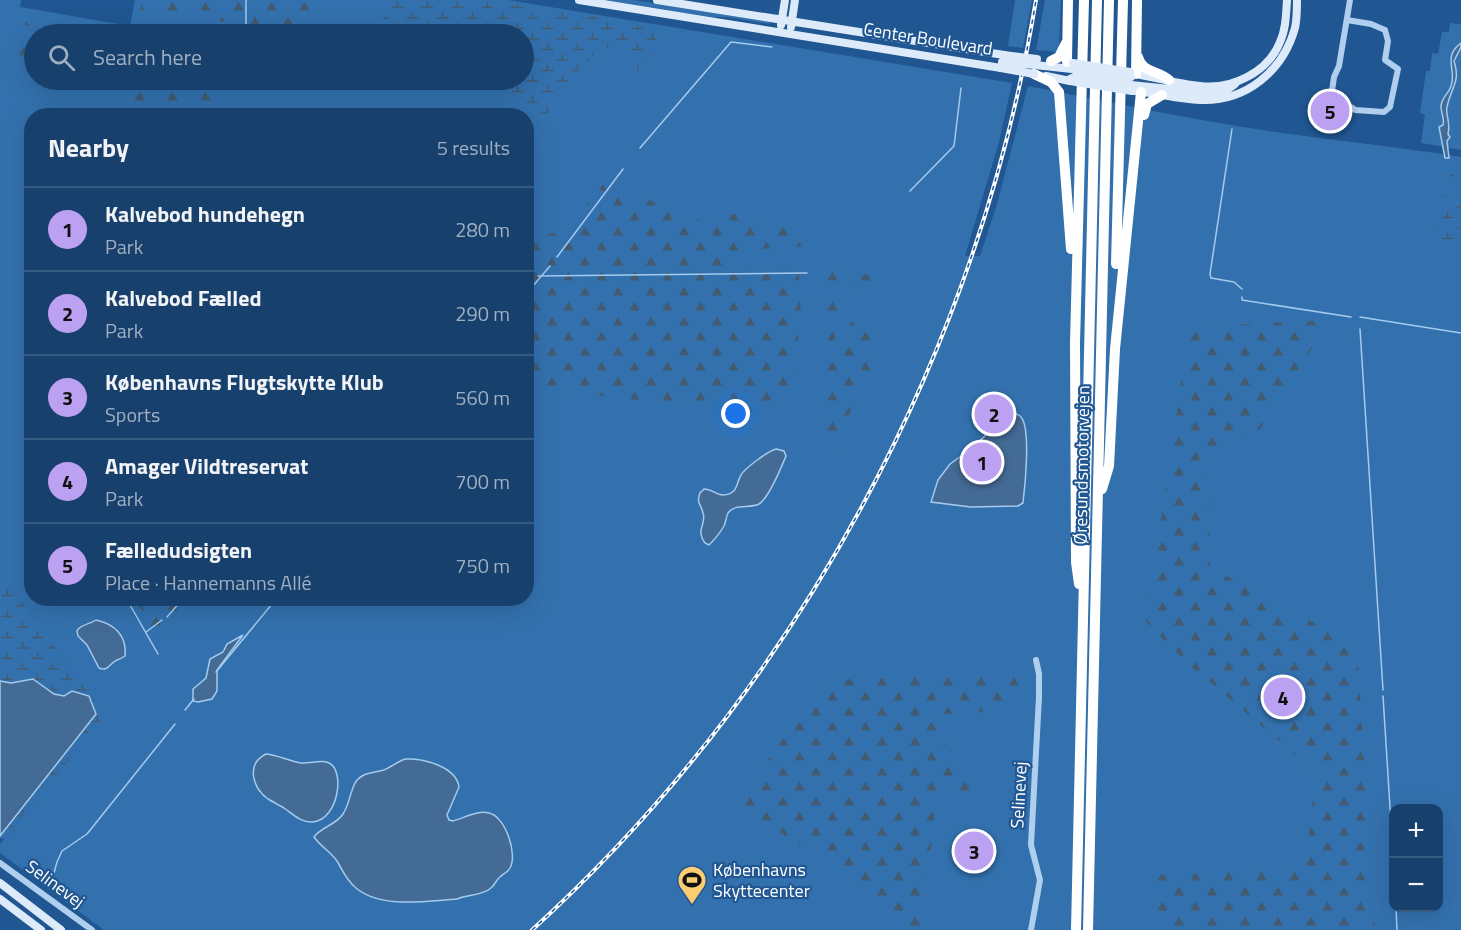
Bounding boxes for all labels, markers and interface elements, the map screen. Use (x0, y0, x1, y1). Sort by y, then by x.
street label: Center Boulevard (862, 15, 994, 62)
search box (24, 24, 534, 90)
text: Search here (93, 40, 202, 74)
icon: search (45, 41, 78, 74)
pin: 5 (1310, 88, 1350, 134)
text: Nearby (48, 128, 129, 167)
text: 5 results (437, 132, 510, 163)
text: Kalvebod hundehegn (105, 197, 305, 231)
text: 1 (62, 214, 73, 245)
text: 280 m (455, 214, 510, 245)
text: Park (105, 231, 143, 262)
text: Kalvebod Fælled (105, 281, 261, 315)
text: 2 (62, 298, 73, 329)
text: 290 m (455, 298, 510, 329)
text: Park (105, 315, 143, 346)
text: Københavns Flugtskytte Klub (105, 365, 384, 399)
text: 3 (62, 382, 73, 413)
text: 560 m (455, 382, 510, 413)
street label: Øresundsmotorvejen (1067, 385, 1096, 545)
pin: 2 (974, 392, 1014, 436)
text: Sports (105, 399, 160, 430)
your location (721, 399, 750, 428)
pin: 1 (962, 440, 1002, 484)
text: Amager Vildtreservat (105, 449, 308, 483)
text: 4 (62, 466, 73, 497)
text: 700 m (455, 466, 510, 497)
text: Park (105, 483, 143, 514)
text: Fælledudsigten (105, 533, 252, 567)
text: 5 (62, 550, 73, 581)
text: 750 m (455, 550, 510, 581)
text: Place · Hannemanns Allé (105, 567, 312, 598)
pin: 4 (1264, 674, 1302, 720)
street label: Selinevej (1003, 761, 1034, 829)
map controls (1389, 804, 1443, 912)
button: + (1389, 804, 1443, 858)
pin: 3 (954, 828, 994, 874)
street label: Selinevej (20, 853, 90, 914)
place label: Københavns Skyttecenter (713, 856, 810, 904)
button: − (1389, 858, 1443, 912)
sports icon: Københavns Skyttecenter (676, 864, 708, 906)

